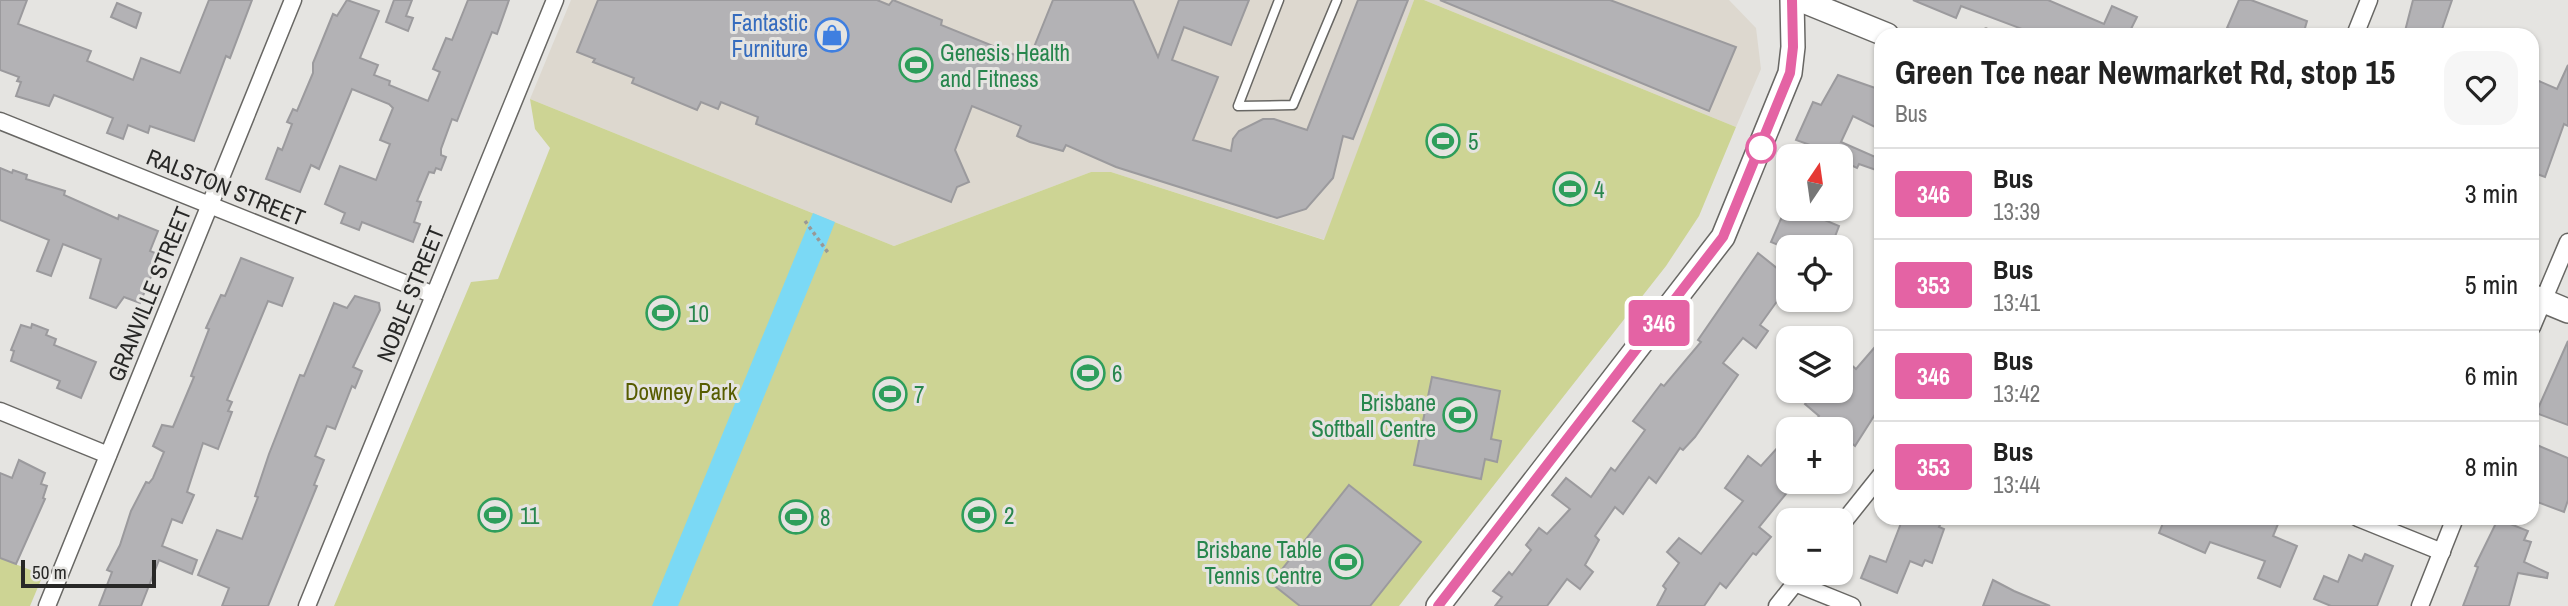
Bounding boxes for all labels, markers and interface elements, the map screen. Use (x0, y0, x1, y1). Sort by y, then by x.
place label: Fantastic Furniture (731, 7, 808, 64)
shop icon: Fantastic Furniture (813, 16, 851, 54)
place label: Genesis Health and Fitness (940, 37, 1070, 94)
sports icon: Genesis Health and Fitness (897, 46, 935, 84)
text: Green Tce near Newmarket Rd, stop 15 (1895, 50, 2395, 94)
button: heart (2444, 51, 2518, 125)
text: Bus (1895, 98, 1928, 129)
sports icon: 5 (1424, 122, 1462, 160)
place label: 5 (1468, 126, 1479, 157)
unlabelled marker (1746, 133, 1776, 163)
street label: RALSTON STREET (142, 141, 310, 233)
north arrow (1776, 144, 1853, 220)
map controls (1776, 144, 1853, 585)
text: Bus (1993, 161, 2033, 196)
sports icon: 4 (1551, 170, 1589, 208)
place label: 4 (1594, 174, 1605, 205)
text: 3 min (2465, 176, 2518, 211)
text: 346 (1917, 178, 1950, 210)
text: 13:39 (1993, 196, 2040, 227)
street label: GRANVILLE STREET (100, 202, 198, 386)
street label: NOBLE STREET (369, 221, 451, 366)
button: locate (1776, 235, 1853, 312)
text: Bus (1993, 252, 2033, 287)
text: 5 min (2465, 267, 2518, 302)
text: 353 (1917, 269, 1950, 301)
text: 13:41 (1993, 287, 2040, 318)
sports icon: 10 (644, 294, 682, 332)
place label: 10 (688, 298, 709, 329)
line badge: 346 (1619, 300, 1699, 346)
text: 346 (1643, 307, 1675, 339)
button: layers (1776, 326, 1853, 403)
text: Bus (1993, 343, 2033, 378)
sports icon: 6 (1069, 354, 1107, 392)
place label: 6 (1112, 358, 1123, 389)
text: 6 min (2465, 358, 2518, 393)
text: 346 (1917, 360, 1950, 392)
sports icon: 7 (871, 375, 909, 413)
park label: Downey Park (625, 376, 738, 407)
text: 13:42 (1993, 378, 2040, 409)
place label: 7 (914, 379, 925, 410)
place label: Brisbane Softball Centre (1311, 387, 1436, 444)
sports icon: Brisbane Softball Centre (1441, 396, 1479, 434)
button: + (1776, 417, 1853, 494)
text: Bus (1993, 434, 2033, 469)
text: 8 min (2465, 449, 2518, 484)
text: 353 (1917, 451, 1950, 483)
text: 13:44 (1993, 469, 2040, 500)
sports icon: 11 (476, 496, 514, 534)
sports icon: 2 (960, 496, 998, 534)
sports icon: 8 (777, 498, 815, 536)
place label: 11 (520, 500, 540, 531)
place label: 2 (1004, 500, 1015, 531)
place label: 8 (820, 502, 831, 533)
button: − (1776, 508, 1853, 585)
place label: Brisbane Table Tennis Centre (1196, 534, 1322, 591)
sports icon: Brisbane Table Tennis Centre (1327, 543, 1365, 581)
scale bar (21, 557, 156, 589)
text: 50 m (32, 559, 67, 585)

